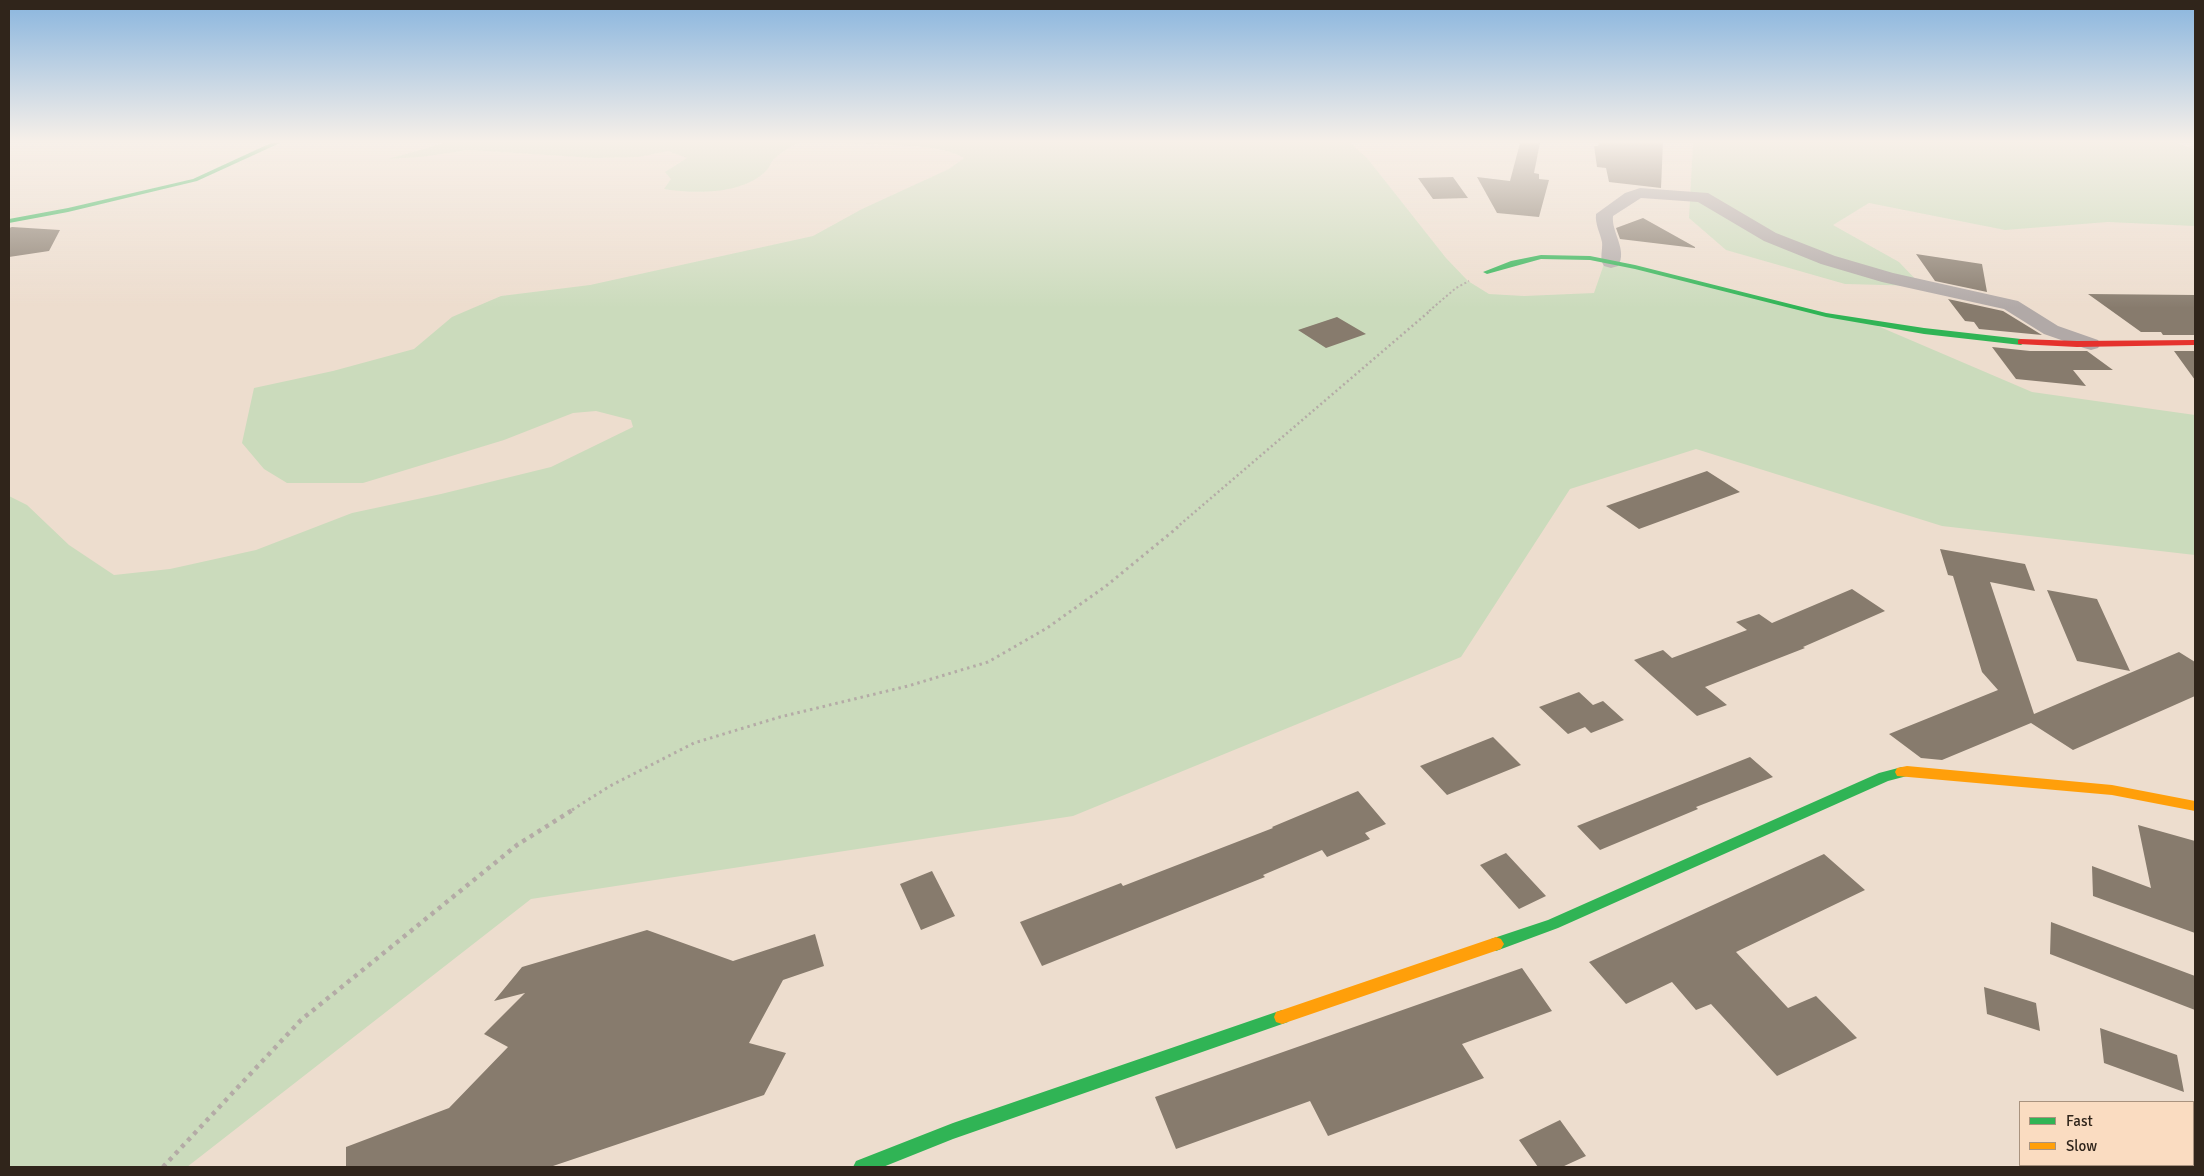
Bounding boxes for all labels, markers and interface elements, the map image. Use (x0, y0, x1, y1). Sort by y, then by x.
legend (2019, 1101, 2194, 1166)
text: Fast (2066, 1112, 2093, 1130)
text: Slow (2066, 1137, 2097, 1155)

